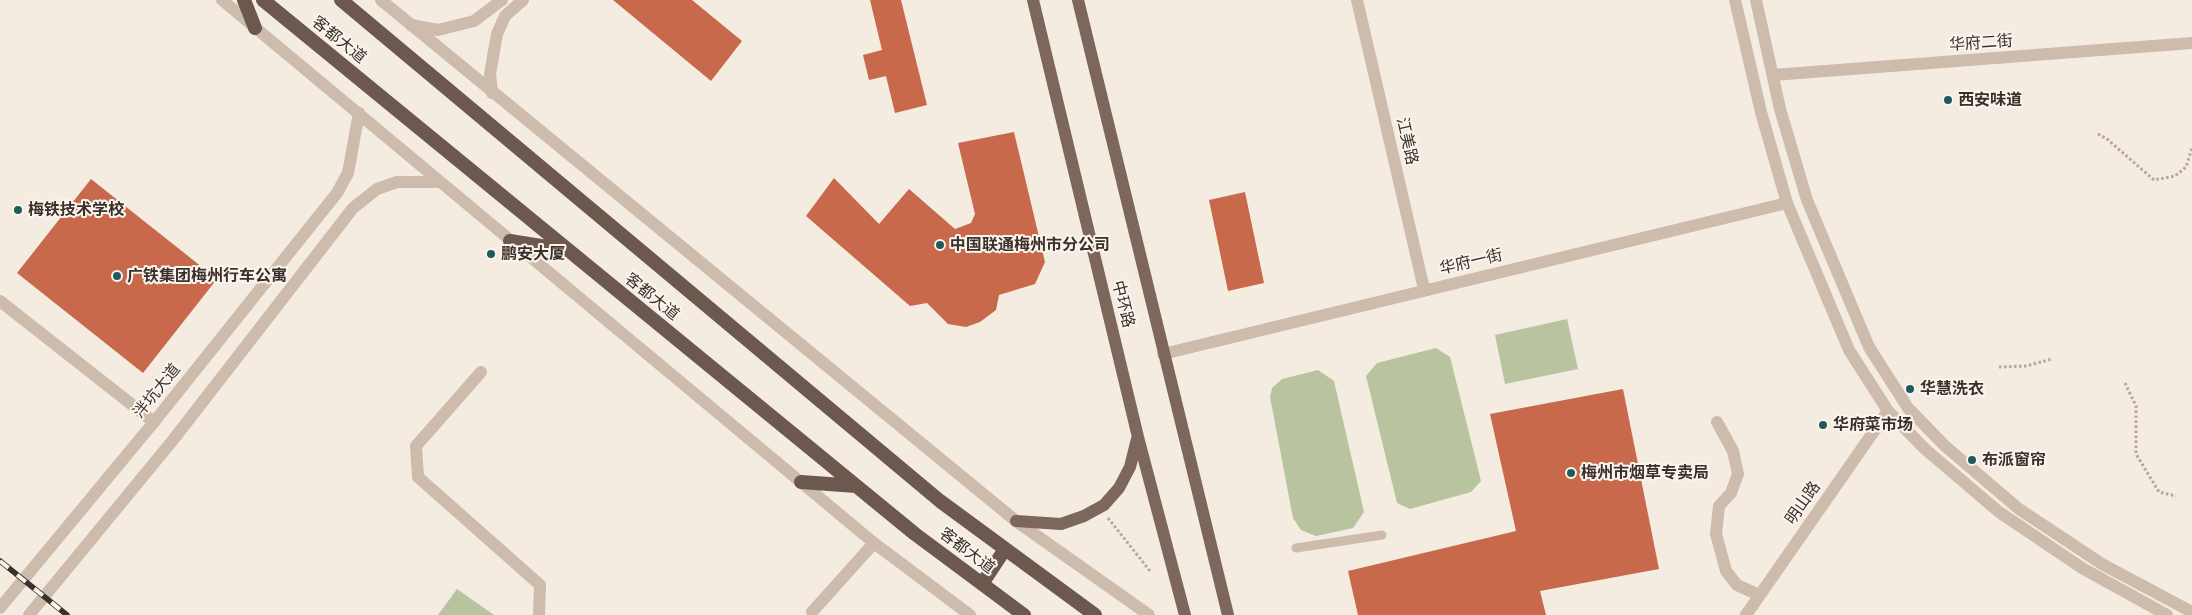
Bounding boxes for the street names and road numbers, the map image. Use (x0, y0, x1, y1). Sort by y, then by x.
street label: 客都大道 (308, 12, 370, 68)
street label: 华府二街 (1948, 31, 2014, 55)
street label: 江美路 (1392, 115, 1422, 167)
street label: 华府一街 (1438, 245, 1504, 279)
street label: 客都大道 (621, 269, 683, 325)
street label: 中环路 (1108, 278, 1138, 330)
street label: 泮坑大道 (129, 360, 185, 422)
street label: 明山路 (1781, 478, 1825, 528)
street label: 客都大道 (936, 524, 998, 578)

